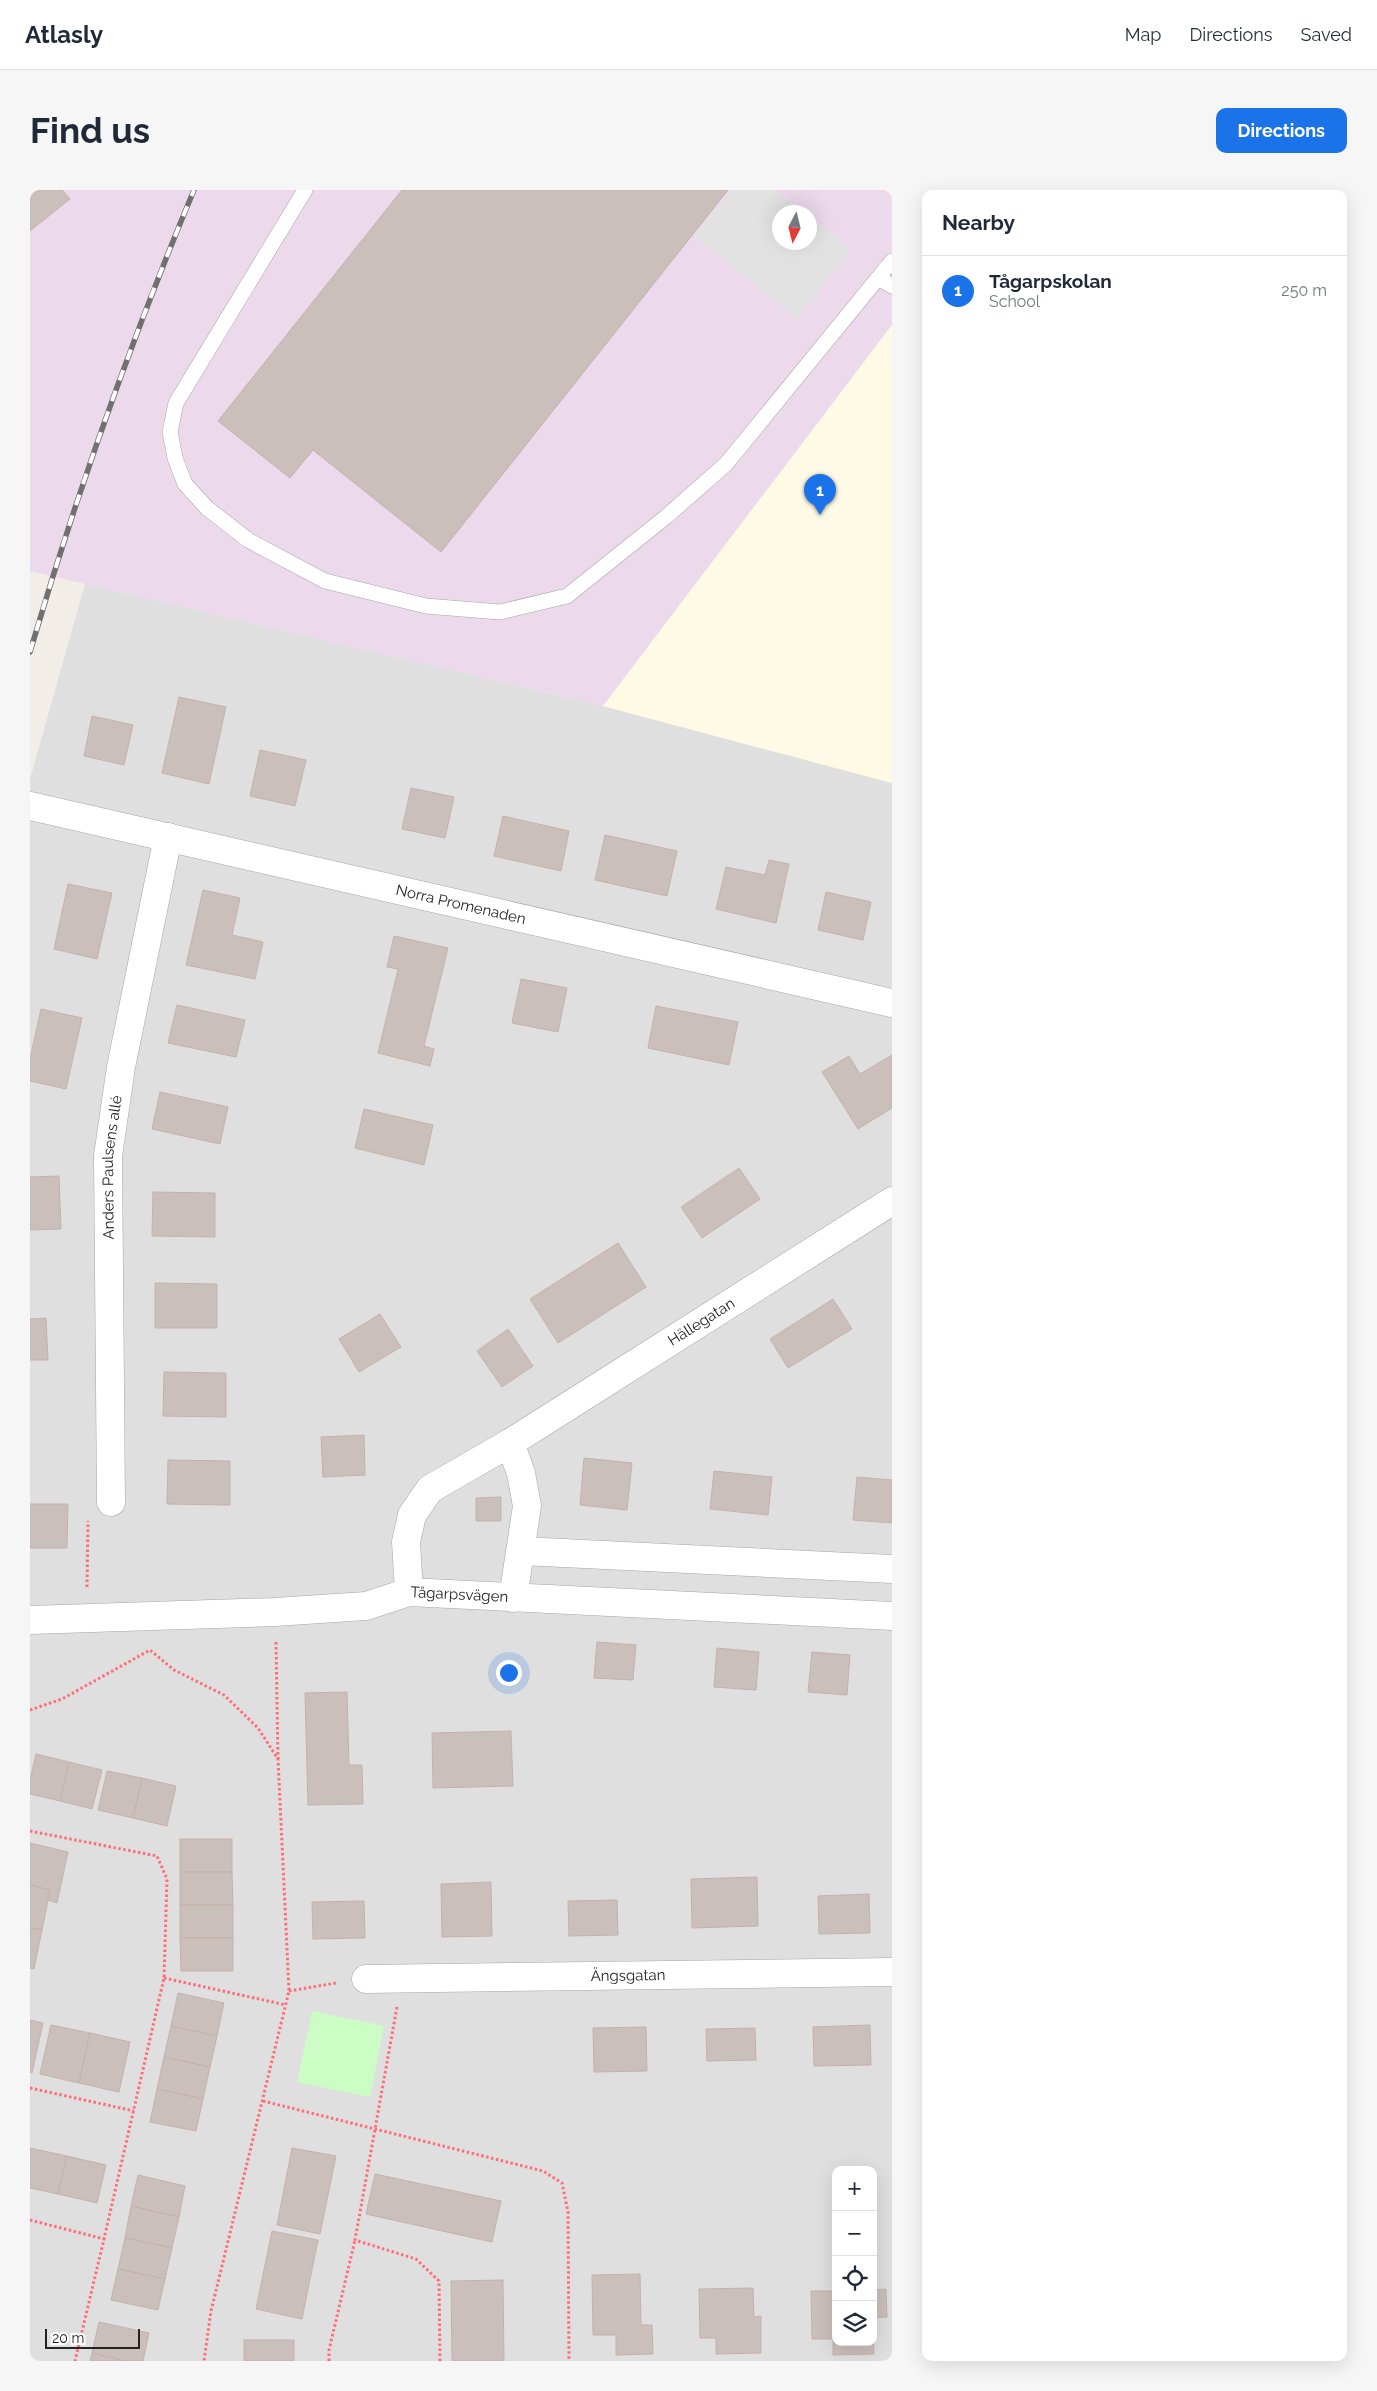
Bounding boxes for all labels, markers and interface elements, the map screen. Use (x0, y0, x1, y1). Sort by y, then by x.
text: Atlasly (25, 20, 103, 49)
text: Map (1125, 24, 1161, 45)
text: Directions (1189, 24, 1273, 45)
text: Saved (1301, 24, 1352, 45)
button: Directions (1216, 108, 1347, 153)
text: Find us (30, 110, 150, 151)
north arrow (772, 205, 817, 250)
text: Nearby (942, 210, 1015, 235)
text: Tågarpskolan (989, 270, 1112, 292)
text: 1 (954, 281, 962, 300)
text: 250 m (1281, 281, 1327, 300)
text: School (989, 292, 1040, 311)
pin: 1 (804, 474, 836, 515)
street label: Norra Promenaden (394, 881, 528, 928)
street label: Anders Paulsens allé (99, 1094, 126, 1240)
street label: Hällegatan (664, 1294, 738, 1350)
street label: Tågarpsvägen (410, 1583, 509, 1606)
your location (496, 1660, 522, 1686)
street label: Ängsgatan (590, 1966, 665, 1985)
map controls (832, 2166, 877, 2346)
button: + (832, 2166, 877, 2211)
button: − (832, 2211, 877, 2256)
button: locate (832, 2256, 877, 2301)
button: layers (832, 2301, 877, 2346)
scale bar (45, 2326, 140, 2349)
text: 20 m (52, 2330, 84, 2346)

